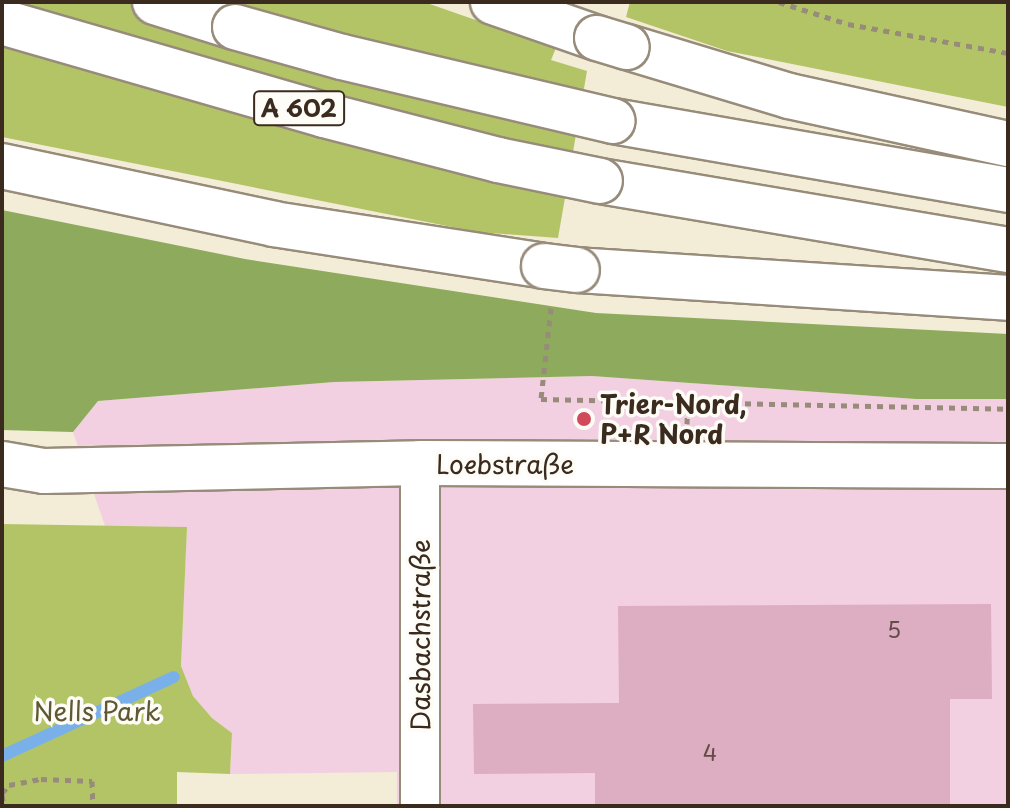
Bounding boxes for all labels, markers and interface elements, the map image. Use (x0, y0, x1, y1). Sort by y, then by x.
road number: A 602 (251, 88, 347, 128)
place label: Trier-Nord, P+R Nord (600, 388, 747, 450)
marker: Trier-Nord, P+R Nord (575, 410, 593, 428)
street label: Loebstraße (436, 448, 574, 480)
street label: Dasbachstraße (404, 539, 436, 731)
house number: 5 (887, 616, 901, 642)
park label: Nells Park (34, 695, 160, 727)
house number: 4 (703, 739, 717, 765)

